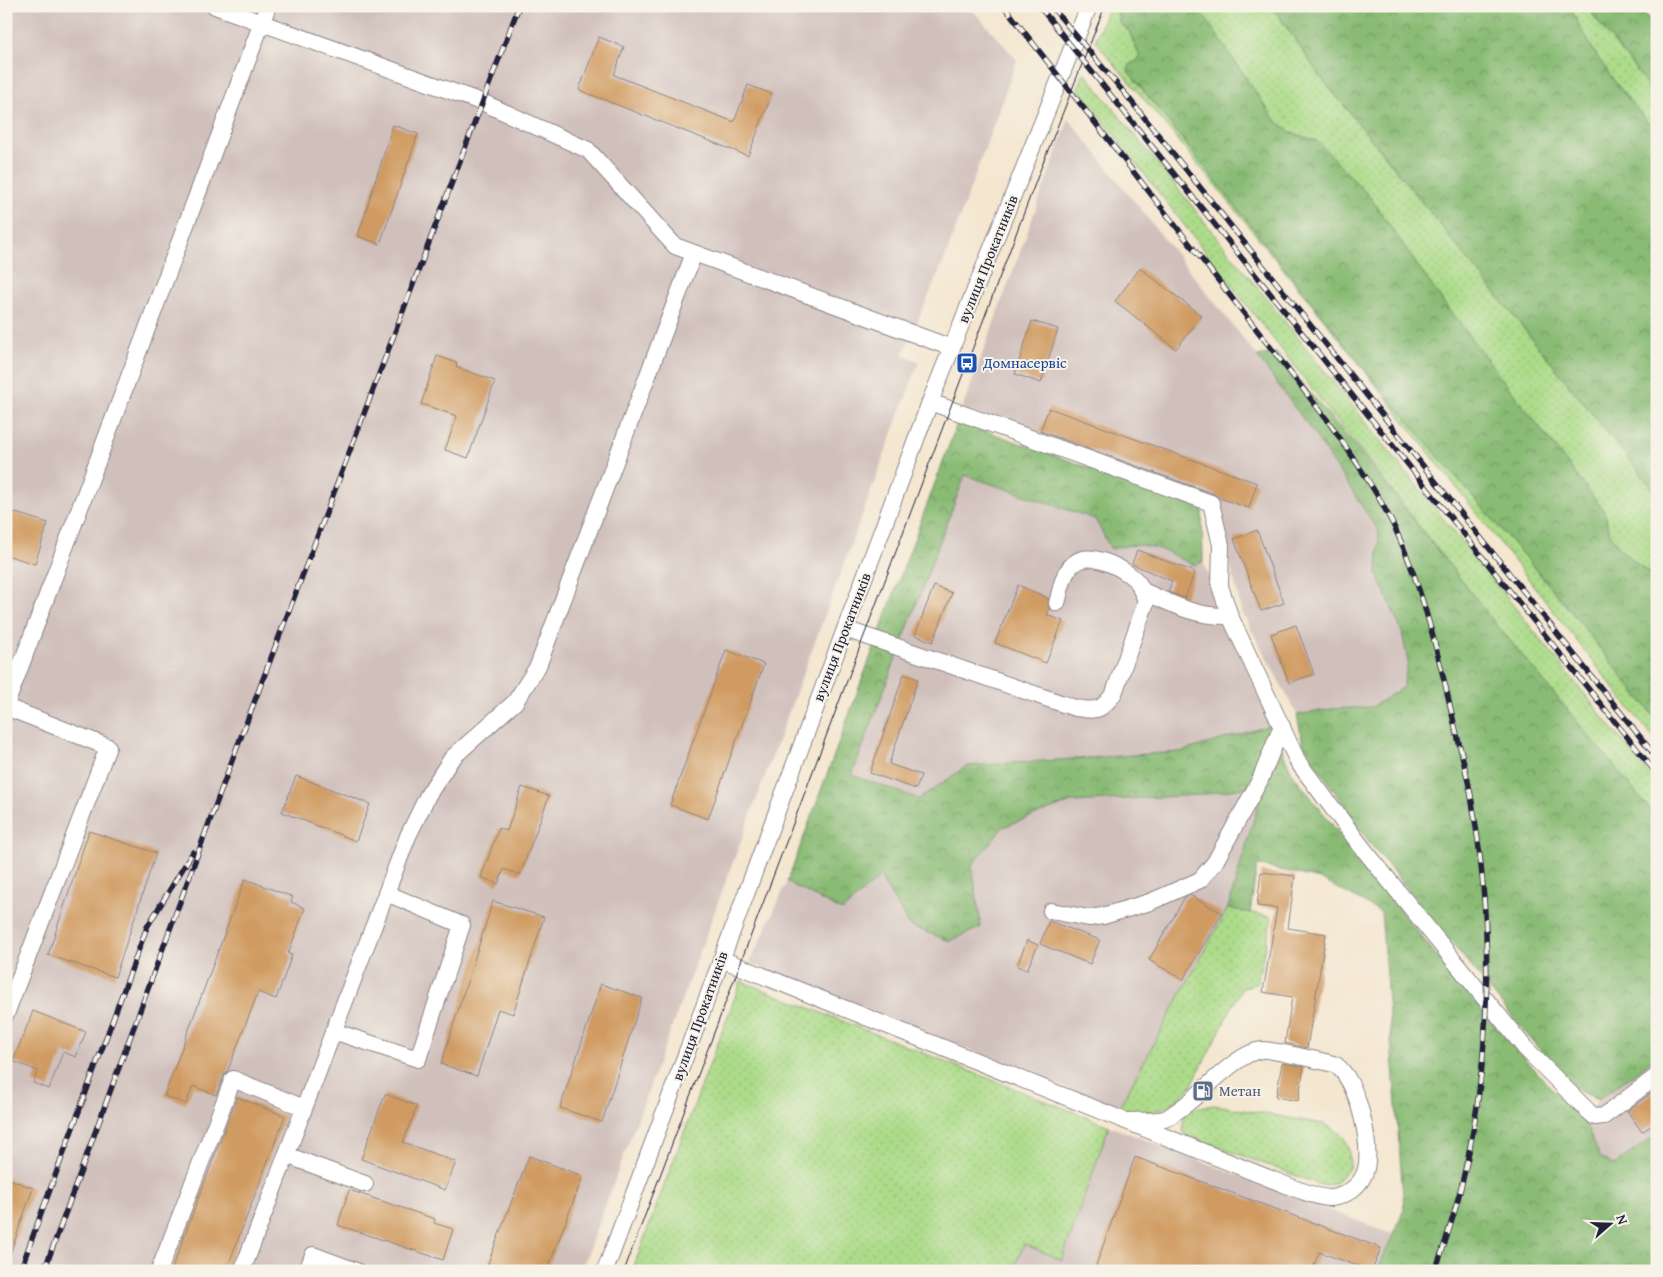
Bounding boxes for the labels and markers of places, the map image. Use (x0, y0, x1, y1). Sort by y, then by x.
bus stop icon: Домнасервіс (955, 351, 979, 375)
place label: Домнасервіс (982, 352, 1067, 373)
fuel station icon: Метан (1191, 1079, 1215, 1103)
place label: Метан (1219, 1080, 1261, 1101)

